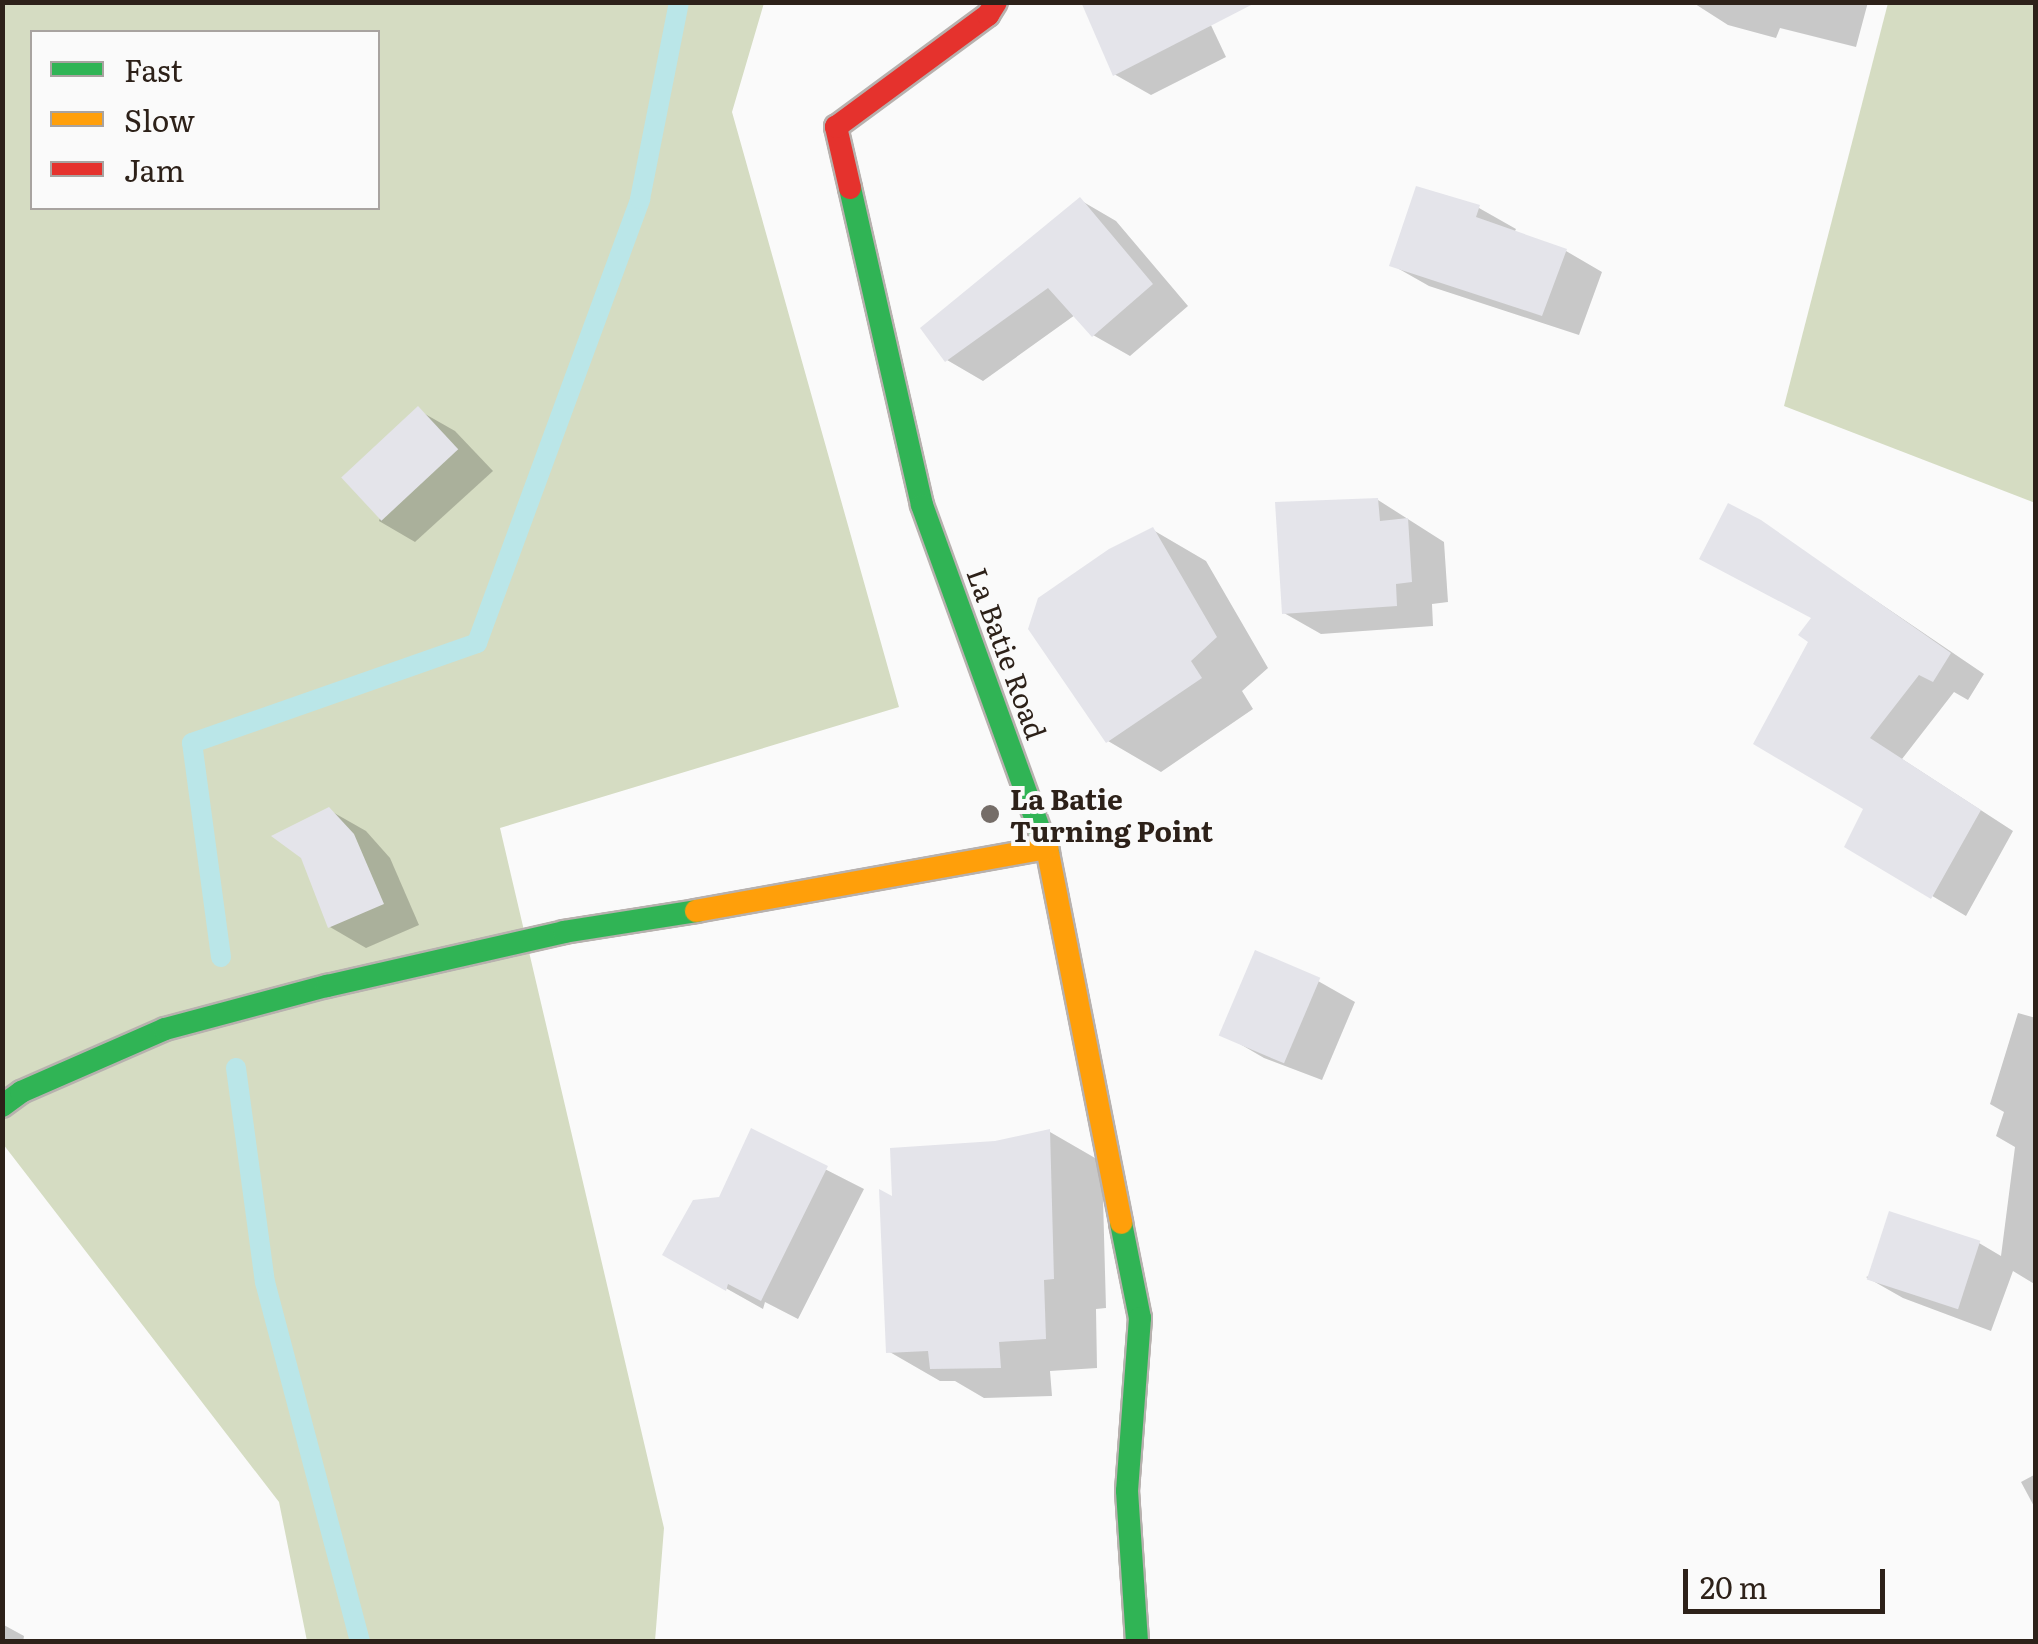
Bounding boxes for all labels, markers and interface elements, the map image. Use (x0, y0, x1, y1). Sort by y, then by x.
legend (30, 30, 380, 210)
text: Fast (124, 47, 183, 91)
text: Slow (124, 97, 195, 141)
text: Jam (124, 147, 184, 191)
street label: La Batie Road (961, 563, 1055, 743)
place label: La Batie Turning Point (1010, 781, 1213, 847)
marker: La Batie Turning Point (979, 803, 1001, 825)
scale bar (1688, 1549, 1890, 1611)
text: 20 m (1700, 1564, 1768, 1608)

